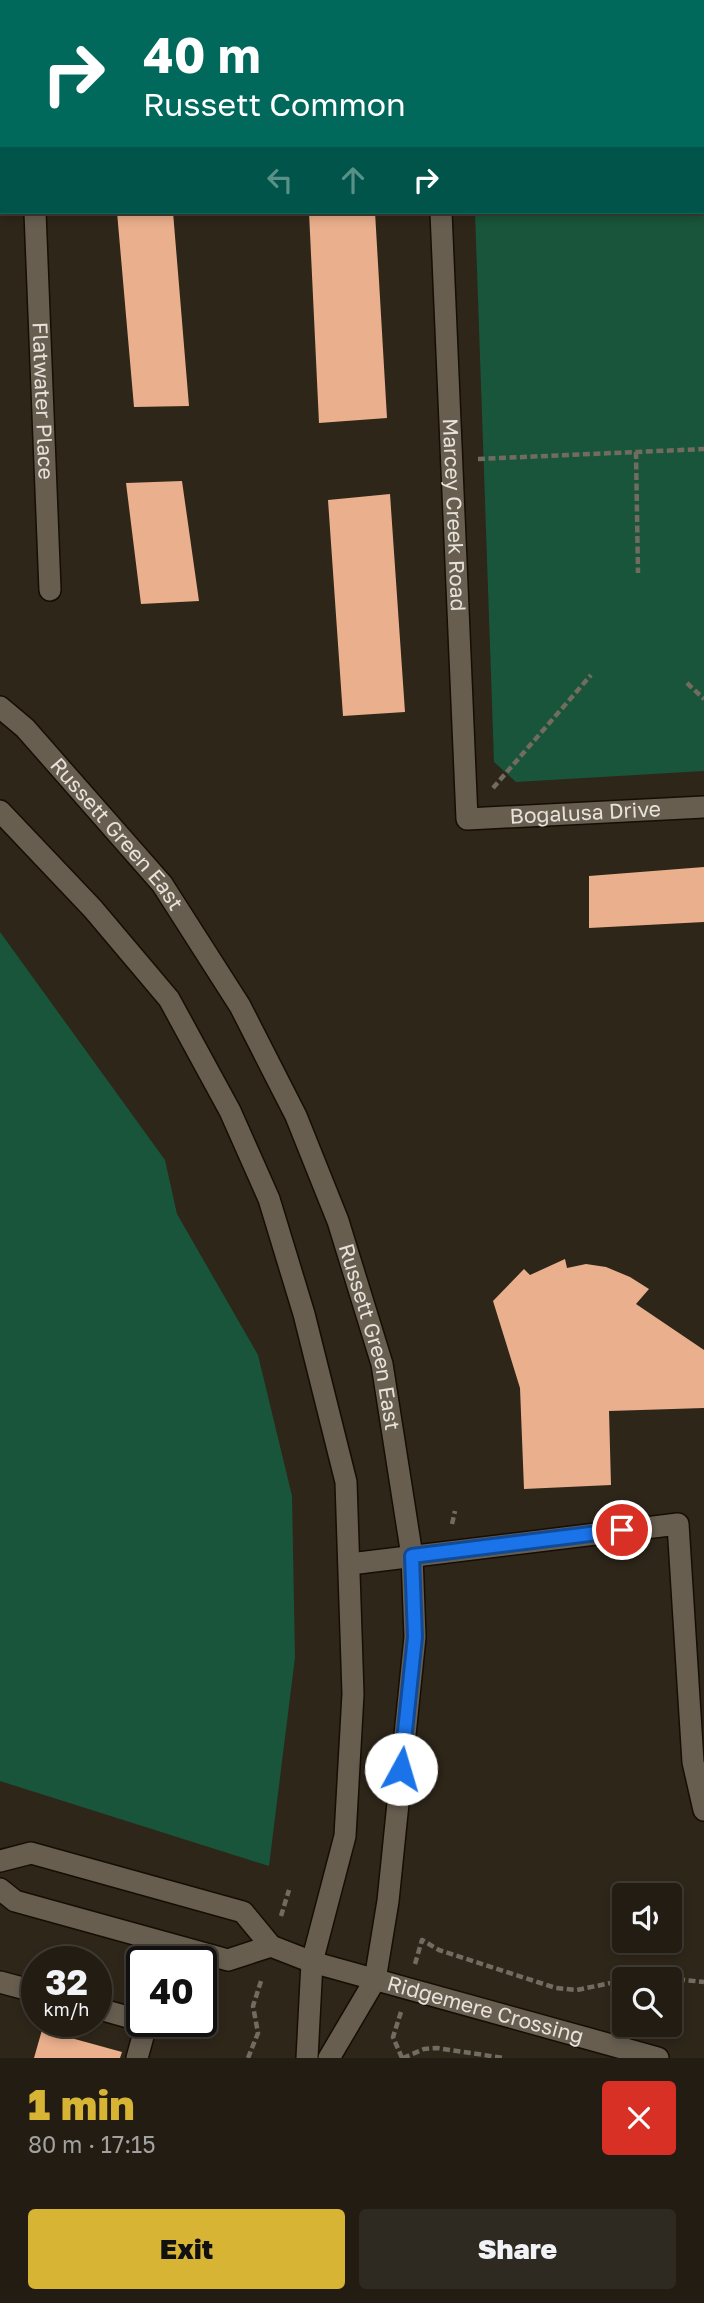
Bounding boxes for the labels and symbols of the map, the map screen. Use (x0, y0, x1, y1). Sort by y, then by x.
street label: Flatwater Place (27, 321, 60, 480)
street label: Marcey Creek Road (438, 418, 472, 612)
street label: Russett Green East (45, 752, 189, 915)
street label: Bogalusa Drive (509, 795, 661, 829)
street label: Russett Green East (334, 1240, 406, 1432)
pin (592, 1500, 652, 1560)
position arrow (364, 1732, 438, 1806)
speed limit sign: 40 (126, 1946, 217, 2037)
street label: Ridgemere Crossing (384, 1969, 587, 2049)

